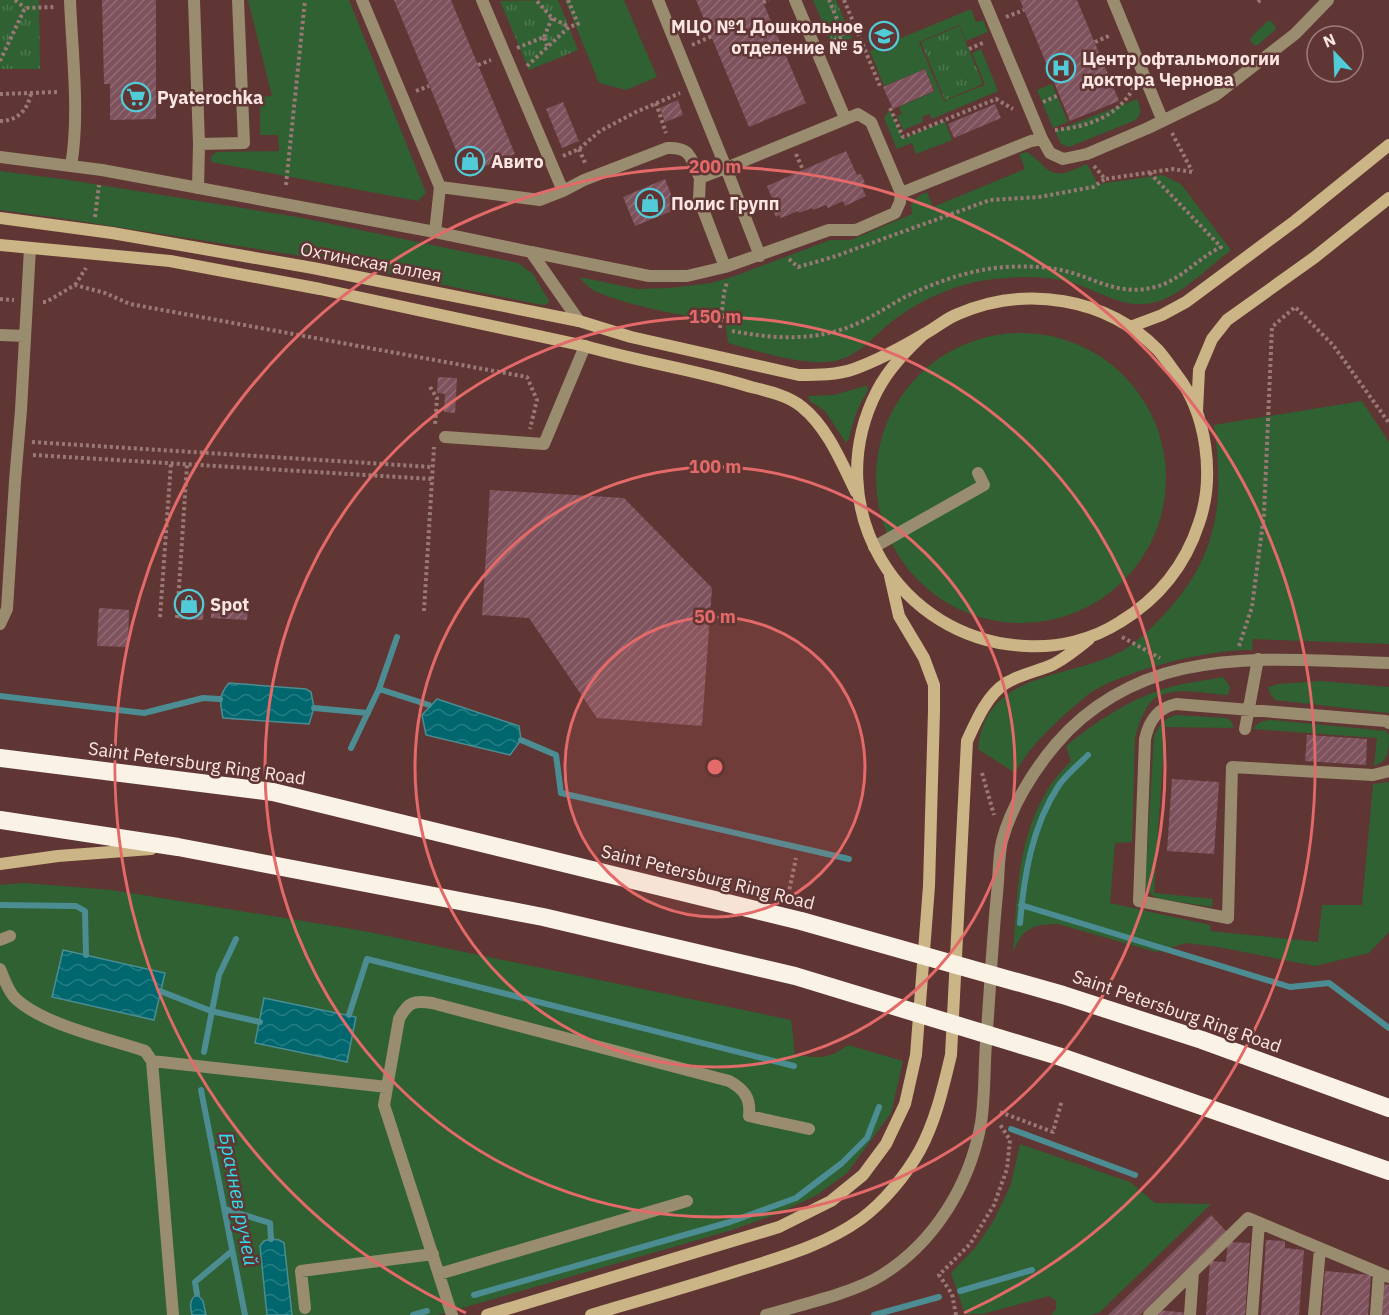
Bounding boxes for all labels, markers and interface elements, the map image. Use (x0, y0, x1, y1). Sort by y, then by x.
place label: МЦО №1 Дошкольное отделение № 5 (671, 15, 863, 59)
school or university icon: МЦО №1 Дошкольное отделение № 5 (868, 20, 900, 52)
north arrow (1305, 24, 1365, 84)
text: N (1320, 29, 1338, 52)
place label: Центр офтальмологии доктора Чернова (1082, 47, 1280, 91)
hospital icon: Центр офтальмологии доктора Чернова (1045, 52, 1077, 84)
supermarket icon: Pyaterochka (120, 81, 152, 113)
place label: Pyaterochka (157, 86, 263, 109)
shop icon: Авито (454, 145, 486, 177)
place label: Авито (491, 150, 544, 173)
text: 200 m (689, 155, 741, 178)
shop icon: Полис Групп (634, 187, 666, 219)
place label: Полис Групп (671, 192, 780, 215)
street label: Охтинская аллея (298, 237, 444, 287)
text: 150 m (689, 305, 741, 328)
text: 100 m (689, 455, 741, 478)
shop icon: Spot (173, 588, 205, 620)
place label: Spot (210, 593, 249, 616)
text: 50 m (694, 605, 736, 628)
street label: Saint Petersburg Ring Road (87, 736, 307, 790)
centre of rings (705, 757, 725, 777)
street label: Saint Petersburg Ring Road (599, 839, 817, 915)
street label: Saint Petersburg Ring Road (1070, 964, 1284, 1058)
water label: Брачнев ручей (213, 1130, 265, 1268)

